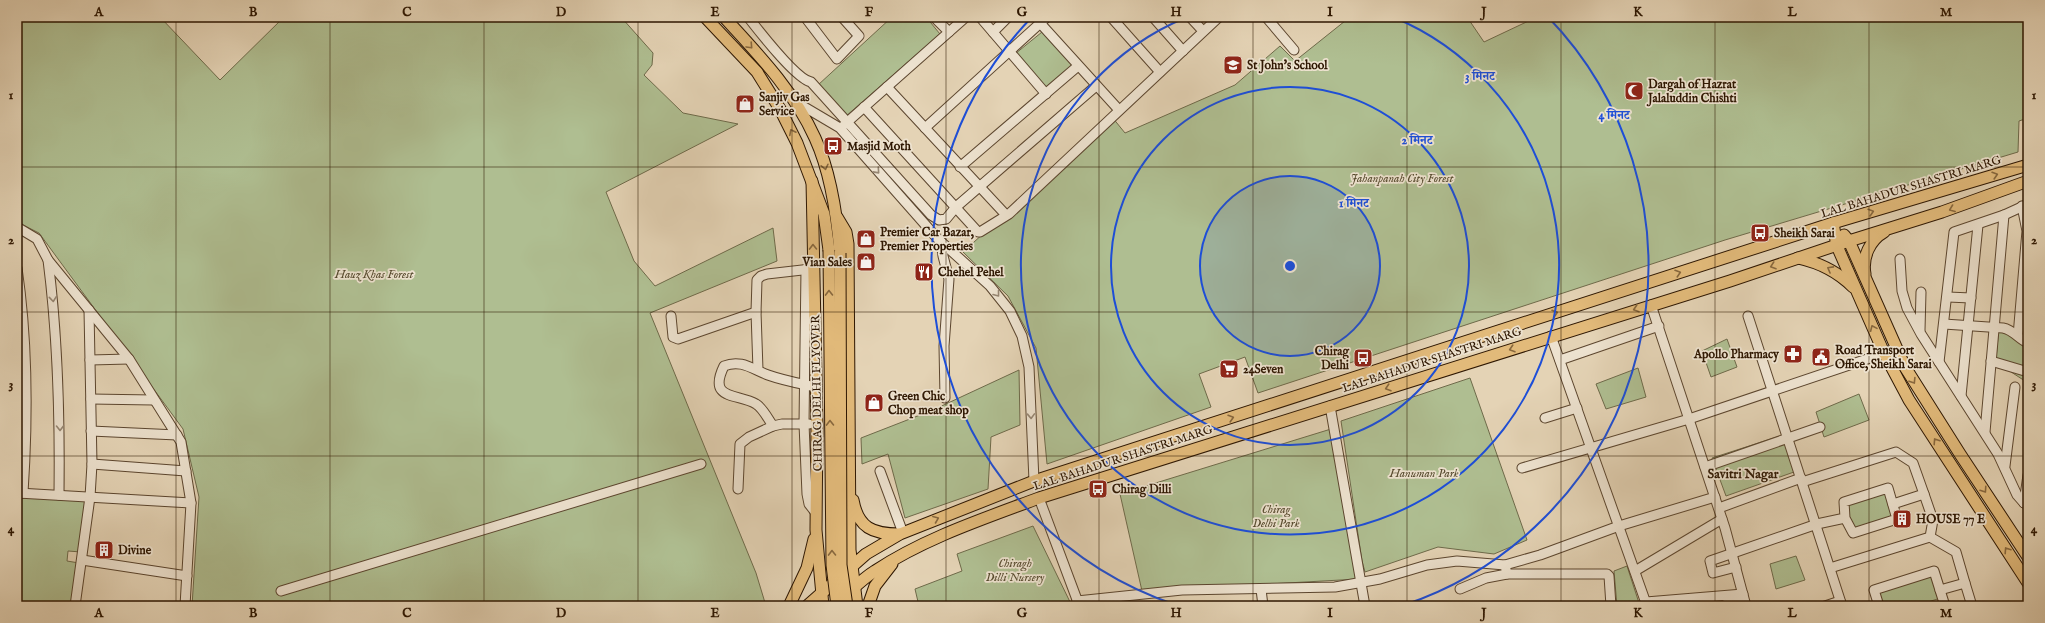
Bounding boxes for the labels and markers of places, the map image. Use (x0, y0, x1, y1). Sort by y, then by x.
school or university icon: St John's School (1222, 54, 1244, 76)
place label: St John's School (1247, 58, 1328, 74)
place label: Dargah of Hazrat Jalaluddin Chishti (1646, 77, 1738, 107)
mosque icon: Dargah of Hazrat Jalaluddin Chishti (1623, 80, 1645, 102)
place label: Sanjiv Gas Service (759, 90, 810, 119)
shop icon: Sanjiv Gas Service (734, 93, 756, 115)
bus stop icon: Masjid Moth (822, 135, 844, 157)
place label: Masjid Moth (847, 139, 911, 155)
bus stop icon: Sheikh Sarai (1749, 222, 1771, 244)
place label: Premier Car Bazar, Premier Properties (880, 225, 975, 255)
place label: Sheikh Sarai (1774, 226, 1836, 241)
shop icon: Premier Car Bazar, Premier Properties (855, 228, 877, 250)
shop icon: Vian Sales (855, 251, 877, 273)
place label: Vian Sales (801, 255, 853, 270)
centre of rings (1283, 259, 1297, 273)
restaurant icon: Chehel Pehel (913, 261, 935, 283)
place label: Chehel Pehel (938, 265, 1004, 280)
pharmacy icon: Apollo Pharmacy (1782, 343, 1804, 365)
place label: Road Transport Office, Sheikh Sarai (1835, 343, 1932, 372)
place label: Chirag Delhi (1315, 344, 1350, 373)
public building icon: Road Transport Office, Sheikh Sarai (1810, 346, 1832, 368)
bus stop icon: Chirag Delhi (1352, 347, 1374, 369)
place label: Apollo Pharmacy (1693, 347, 1780, 363)
supermarket icon: 24Seven (1218, 358, 1240, 380)
place label: 24Seven (1243, 362, 1284, 377)
place label: Green Chic Chop meat shop (888, 389, 969, 419)
shop icon: Green Chic Chop meat shop (863, 392, 885, 414)
bus stop icon: Chirag Dilli (1087, 478, 1109, 500)
place label: Chirag Dilli (1112, 482, 1172, 498)
building icon: HOUSE 77 E (1891, 508, 1913, 530)
place label: HOUSE 77 E (1916, 512, 1986, 527)
building icon: Divine (93, 539, 115, 561)
place label: Divine (118, 543, 152, 558)

